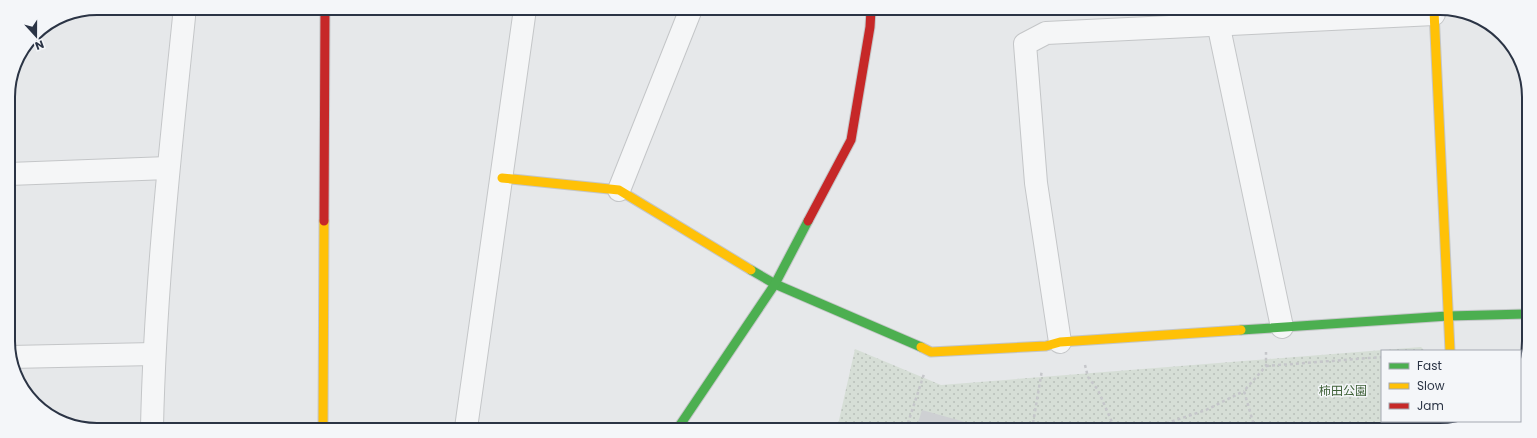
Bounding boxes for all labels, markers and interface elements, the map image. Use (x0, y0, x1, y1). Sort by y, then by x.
north arrow (16, 16, 56, 56)
text: N (33, 36, 46, 54)
legend (1381, 350, 1521, 422)
text: Fast (1417, 357, 1442, 374)
text: Slow (1417, 377, 1445, 394)
park label: 柿田公園 (1319, 382, 1367, 399)
text: Jam (1417, 397, 1444, 414)

